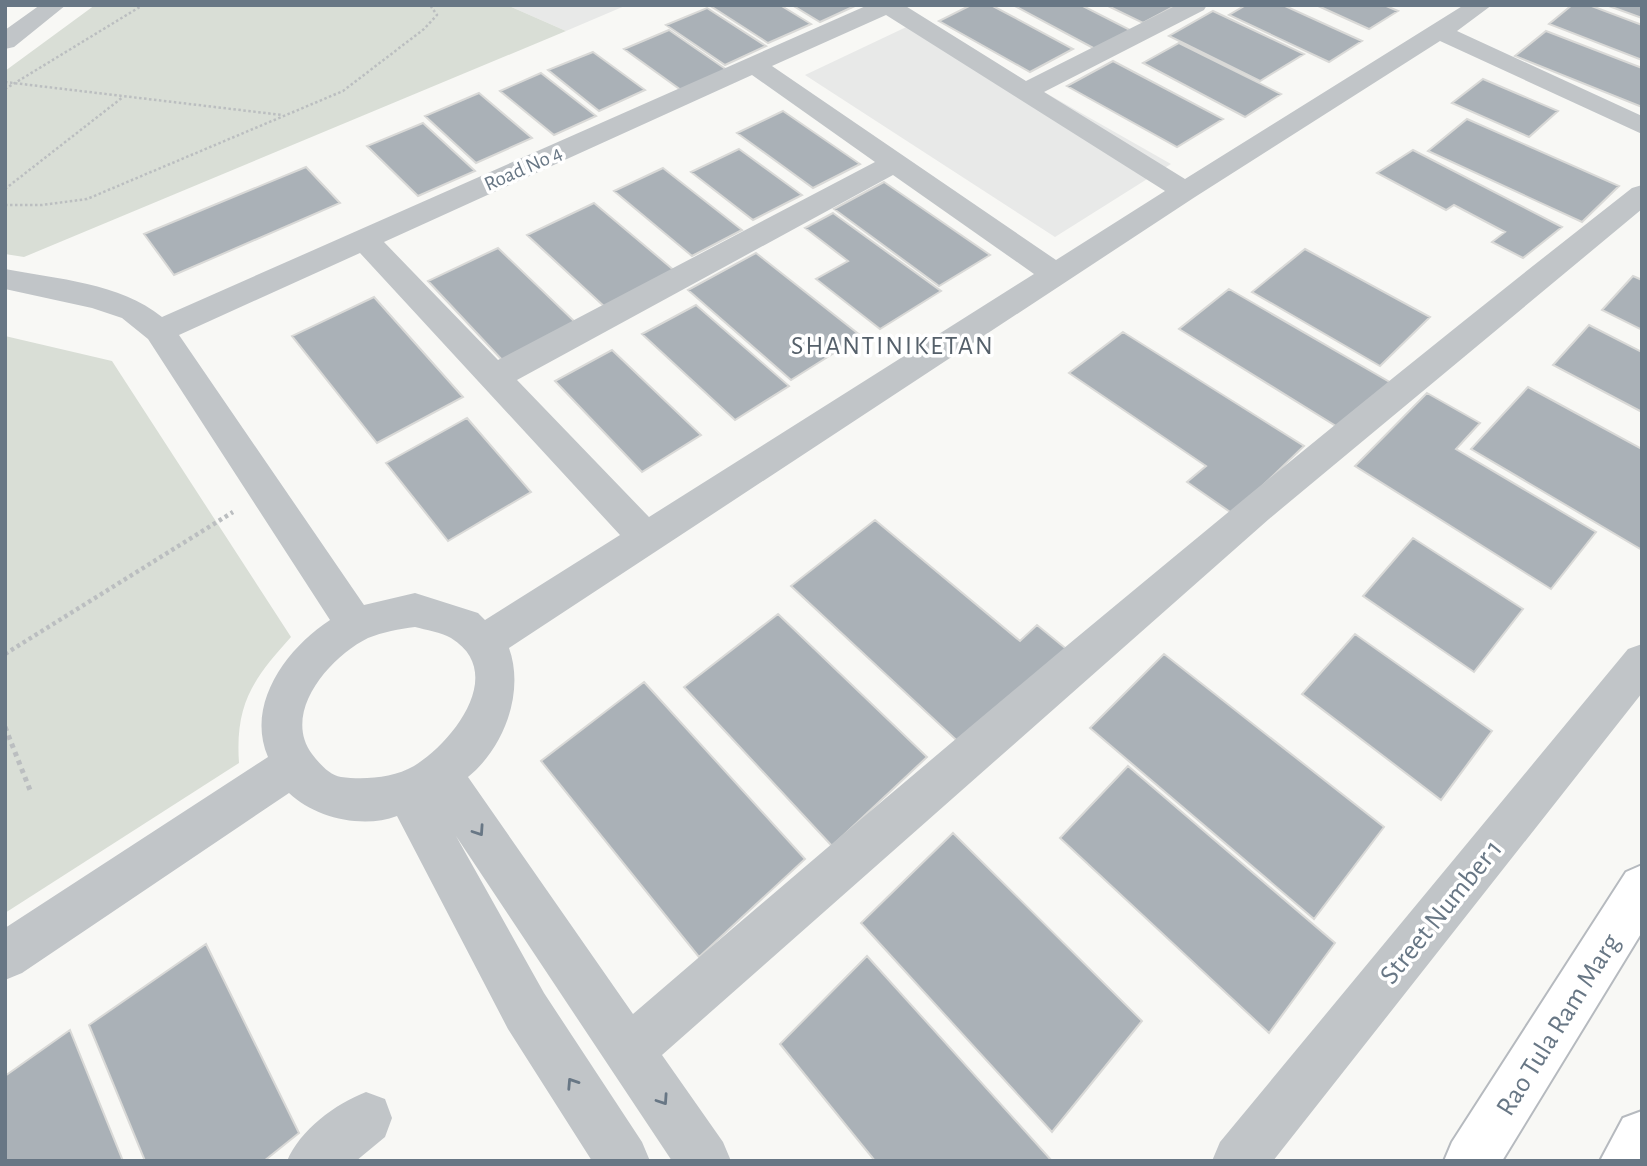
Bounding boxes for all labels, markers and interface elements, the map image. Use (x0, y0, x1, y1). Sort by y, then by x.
street label: Road No 4 (481, 142, 565, 195)
district label: SHANTINIKETAN (791, 333, 995, 359)
one-way arrow (471, 823, 484, 836)
street label: Street Number 1 (1375, 835, 1508, 990)
street label: Rao Tula Ram Marg (1492, 929, 1626, 1121)
one-way arrow (568, 1078, 581, 1091)
one-way arrow (655, 1092, 667, 1105)

